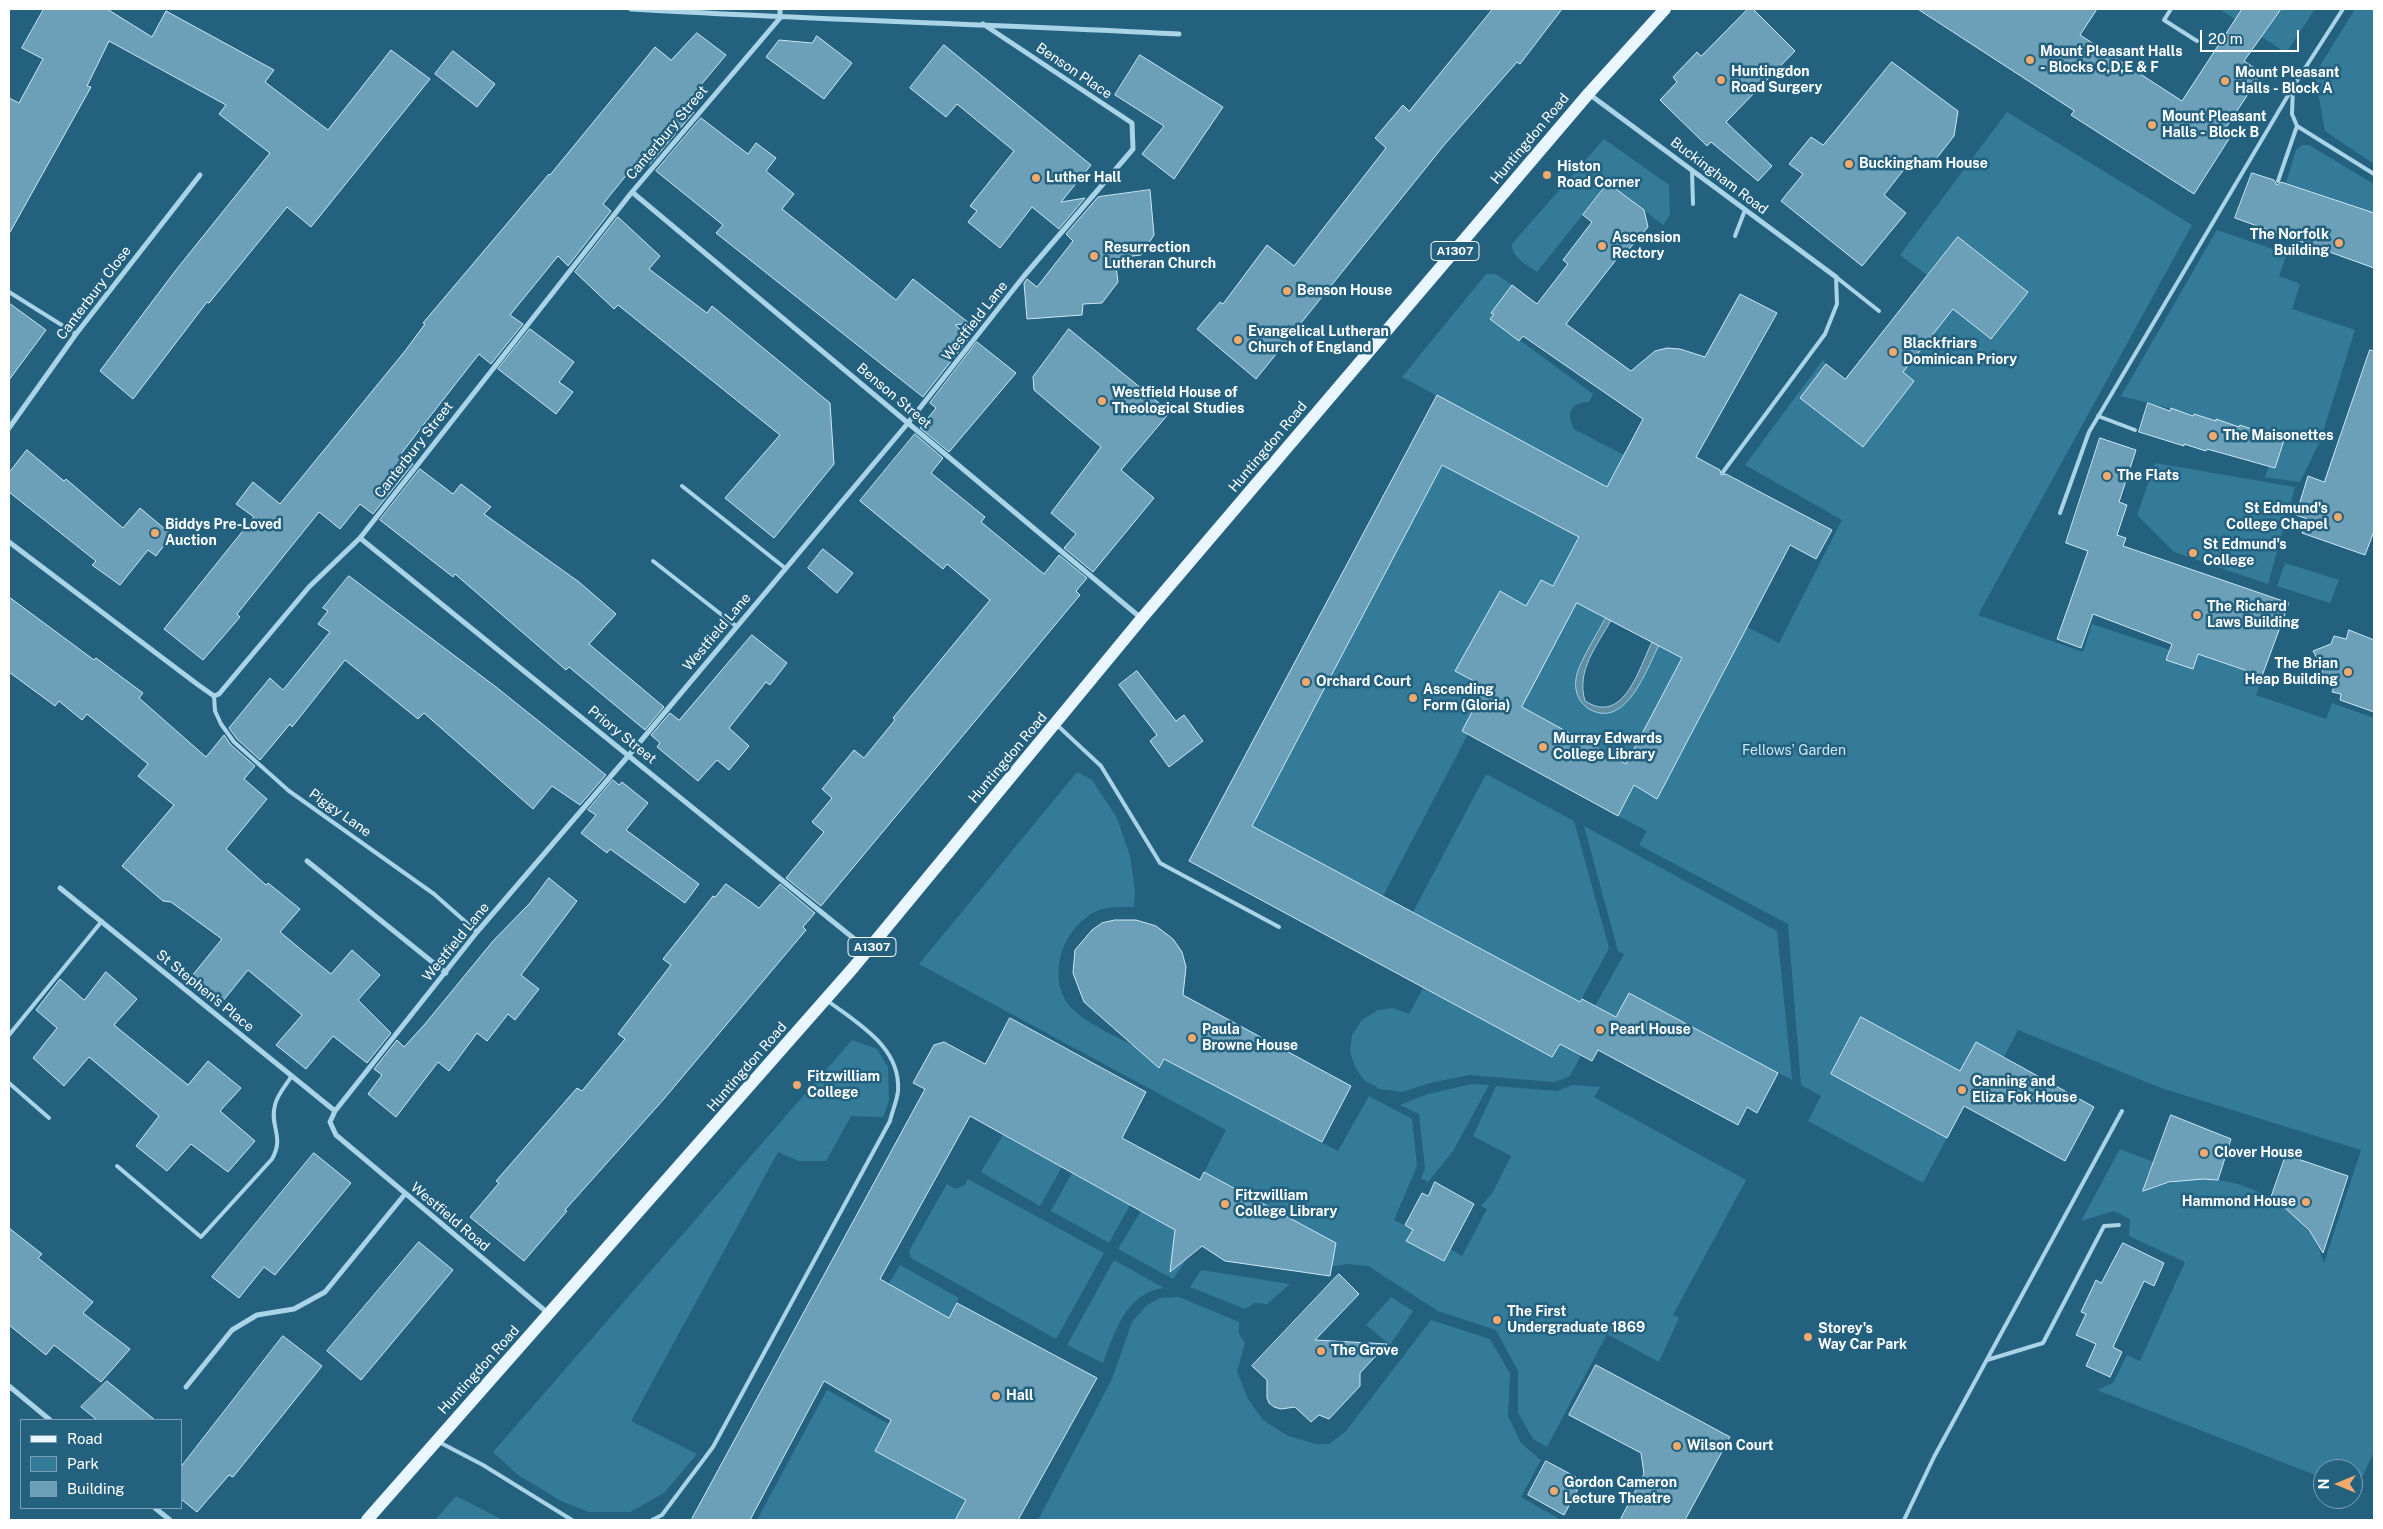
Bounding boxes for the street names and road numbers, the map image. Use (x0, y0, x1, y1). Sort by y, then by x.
street label: Benson Place (1033, 39, 1115, 103)
street label: Canterbury Street (623, 83, 711, 183)
street label: Huntingdon Road (1487, 90, 1573, 188)
street label: Buckingham Road (1667, 134, 1771, 218)
road number: A1307 (1431, 242, 1479, 260)
street label: Canterbury Close (53, 243, 135, 343)
street label: Westfield Lane (939, 278, 1011, 364)
street label: Benson Street (853, 360, 935, 432)
street label: Canterbury Street (371, 398, 457, 502)
street label: Huntingdon Road (1225, 398, 1311, 496)
street label: Westfield Lane (680, 590, 754, 674)
street label: Priory Street (584, 702, 660, 768)
street label: Huntingdon Road (965, 709, 1051, 807)
street label: Piggy Lane (306, 785, 374, 841)
street label: Westfield Lane (419, 899, 493, 985)
road number: A1307 (848, 938, 896, 956)
street label: St Stephen's Place (153, 946, 257, 1036)
street label: Huntingdon Road (704, 1019, 790, 1115)
street label: Westfield Road (407, 1179, 493, 1255)
street label: Huntingdon Road (435, 1322, 523, 1418)

